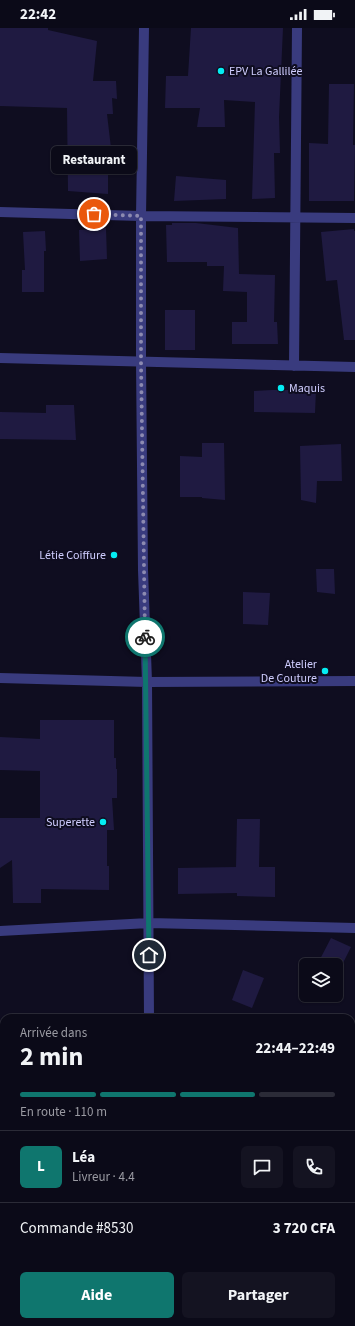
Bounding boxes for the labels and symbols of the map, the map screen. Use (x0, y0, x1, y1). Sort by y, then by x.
place label: EPV La Gallilée (229, 63, 303, 80)
marker: EPV La Gallilée (216, 66, 226, 76)
callout: Restaurant (51, 146, 137, 174)
pin (77, 197, 111, 231)
place label: Maquis (289, 380, 325, 397)
marker: Maquis (276, 383, 286, 393)
place label: Létie Coiffure (39, 547, 106, 564)
marker: Létie Coiffure (109, 550, 119, 560)
courier (125, 617, 165, 657)
place label: Atelier De Couture (261, 656, 318, 687)
marker: Atelier De Couture (320, 666, 330, 676)
place label: Superette (46, 814, 95, 831)
marker: Superette (98, 817, 108, 827)
pin (132, 938, 166, 972)

